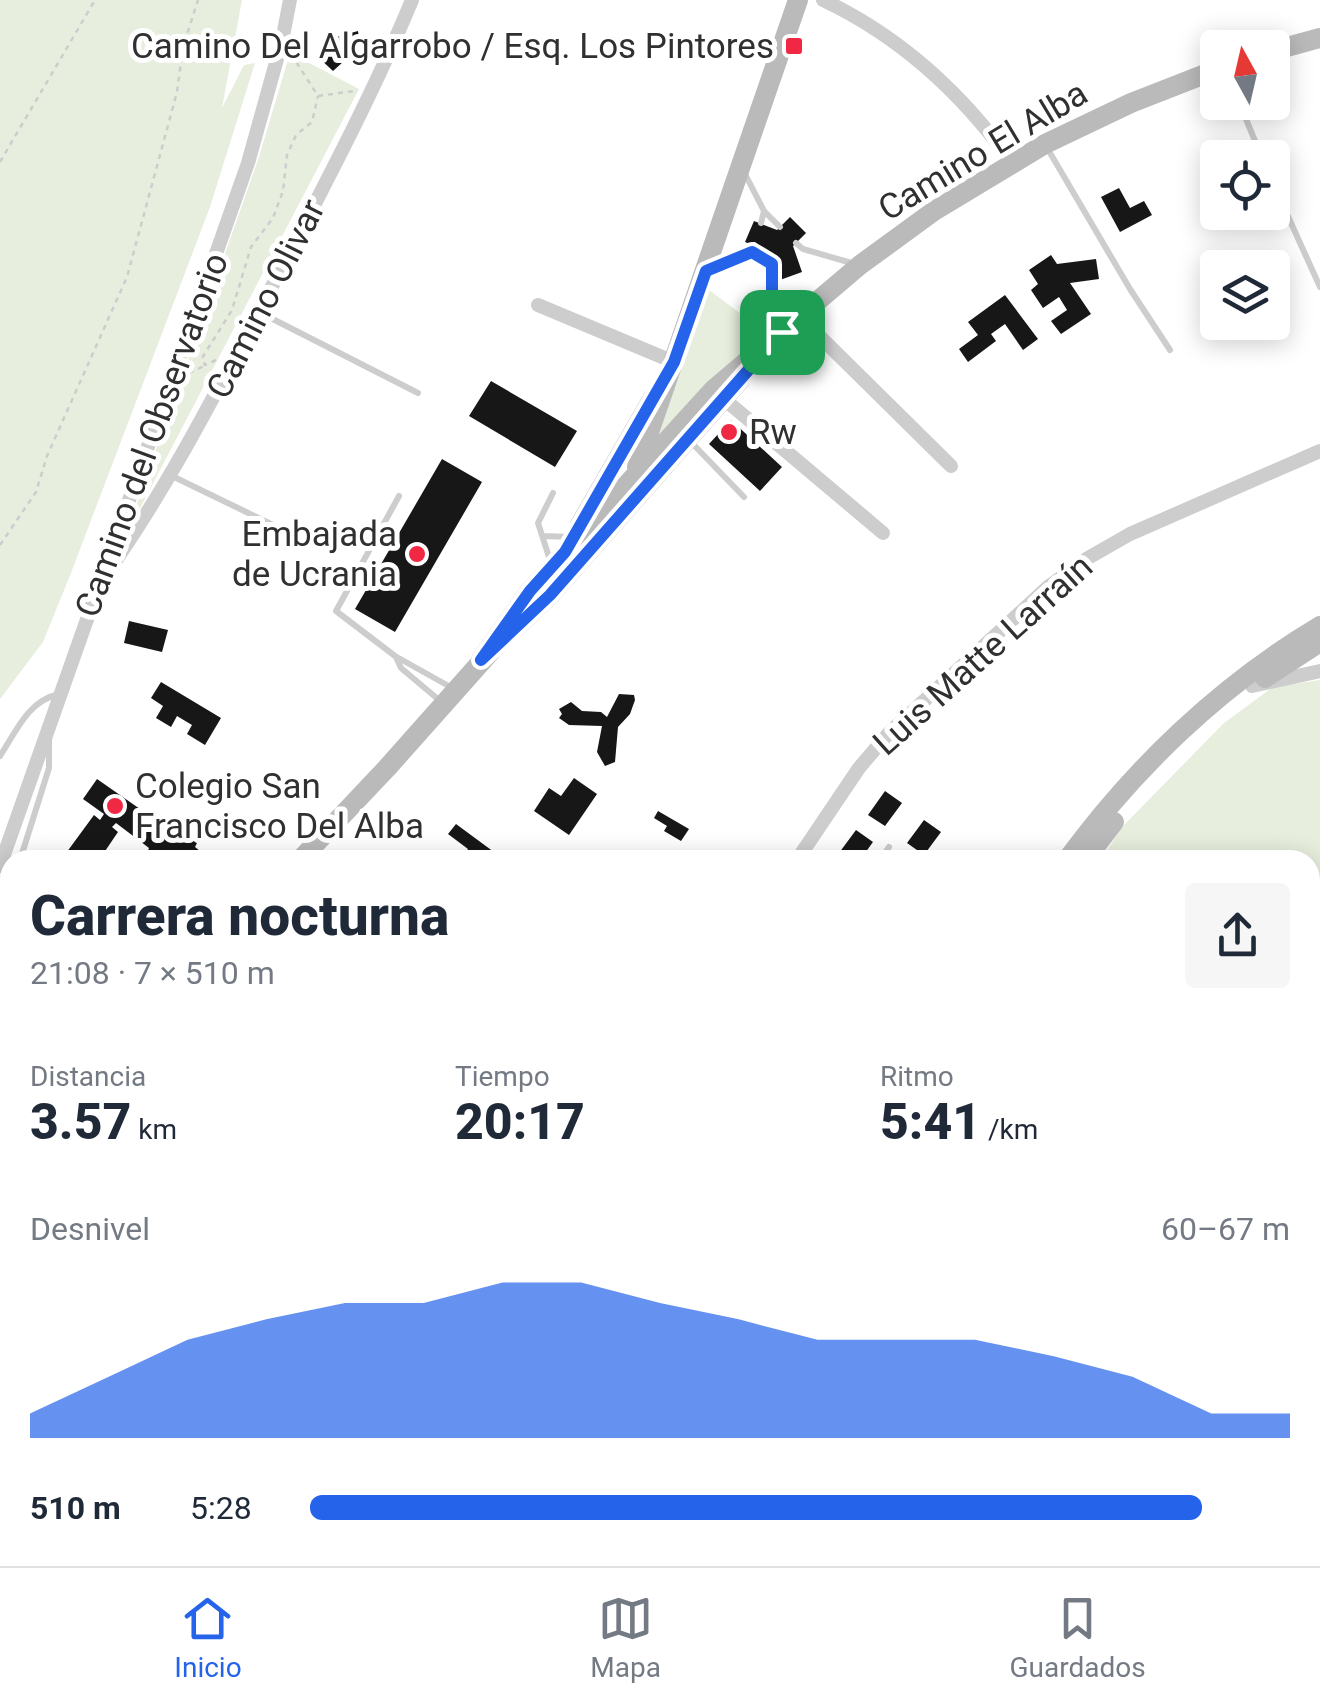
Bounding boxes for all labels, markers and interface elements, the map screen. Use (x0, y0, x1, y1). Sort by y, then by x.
place label: Camino Del Algarrobo / Esq. Los Pintores (131, 26, 774, 67)
north arrow (1200, 30, 1290, 120)
map controls (1200, 30, 1290, 340)
marker: Camino Del Algarrobo / Esq. Los Pintores (783, 35, 805, 57)
street label: Camino El Alba (871, 73, 1095, 229)
button: locate (1200, 140, 1290, 230)
street label: Camino Olivar (198, 193, 334, 405)
street label: Camino del Observatorio (67, 247, 237, 623)
button: layers (1200, 250, 1290, 340)
pin (740, 290, 825, 375)
icon: arrive (755, 305, 810, 360)
place label: Rw (749, 412, 797, 453)
marker: Rw (718, 421, 740, 443)
place label: Embajada de Ucrania (232, 514, 397, 595)
marker: Embajada de Ucrania (406, 543, 428, 565)
street label: Luis Matte Larraín (865, 546, 1101, 764)
place label: Colegio San Francisco Del Alba (135, 766, 424, 847)
marker: Colegio San Francisco Del Alba (104, 795, 126, 817)
button: share (1185, 883, 1290, 988)
text: Carrera nocturna (30, 884, 449, 948)
text: 21:08 · 7 × 510 m (30, 954, 275, 992)
text: Distancia (30, 1060, 146, 1093)
text: Tiempo (455, 1060, 550, 1093)
text: Ritmo (880, 1060, 954, 1093)
text: 3.57 (30, 1093, 131, 1151)
text: 20:17 (455, 1093, 585, 1151)
text: 5:41 (880, 1093, 981, 1151)
text: km (131, 1113, 177, 1146)
text: /km (981, 1113, 1038, 1146)
text: Desnivel (30, 1210, 150, 1248)
text: 60–67 m (1161, 1210, 1290, 1248)
text: 510 m (30, 1489, 121, 1527)
text: 5:28 (190, 1489, 252, 1527)
tab: Inicio (174, 1591, 242, 1684)
tab: Mapa (590, 1591, 661, 1684)
tab: Guardados (1009, 1591, 1146, 1684)

